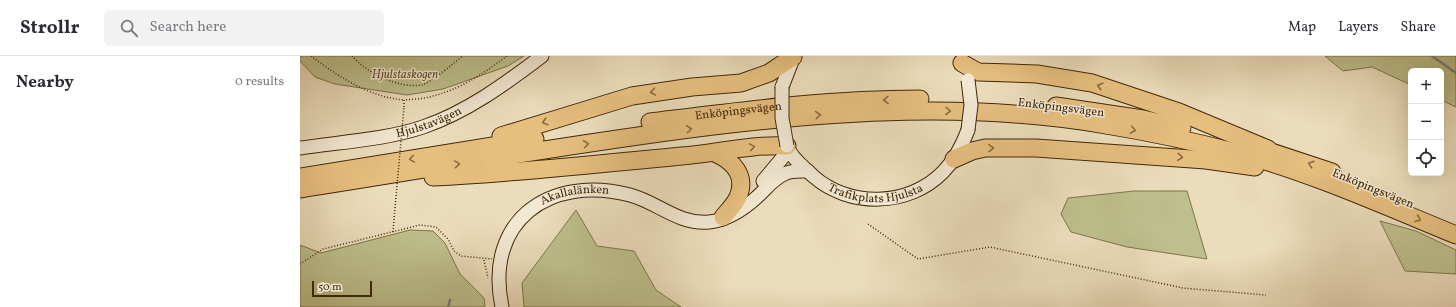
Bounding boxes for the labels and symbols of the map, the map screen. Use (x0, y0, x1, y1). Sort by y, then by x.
park label: Hjulstaskogen (372, 67, 438, 83)
one-way arrow (1097, 82, 1104, 91)
one-way arrow (650, 87, 656, 96)
one-way arrow (883, 95, 889, 104)
street label: Enköpingsvägen (1017, 95, 1105, 121)
street label: Enköpingsvägen (694, 99, 783, 124)
street label: Hjulstavägen (395, 103, 465, 142)
one-way arrow (945, 107, 951, 115)
one-way arrow (815, 111, 821, 120)
one-way arrow (542, 117, 549, 126)
one-way arrow (686, 125, 692, 134)
one-way arrow (1130, 125, 1136, 134)
one-way arrow (583, 140, 589, 148)
one-way arrow (749, 143, 755, 152)
one-way arrow (988, 143, 994, 152)
one-way arrow (1177, 153, 1183, 162)
one-way arrow (409, 154, 415, 163)
one-way arrow (454, 160, 460, 169)
one-way arrow (1308, 161, 1315, 169)
street label: Enköpingsvägen (1330, 165, 1416, 213)
street label: Trafikplats Hjulsta (827, 177, 925, 191)
text: Trafikplats Hjulsta (825, 180, 926, 207)
street label: Akallalänken (537, 182, 610, 210)
one-way arrow (1415, 215, 1422, 223)
scale bar (312, 279, 372, 298)

